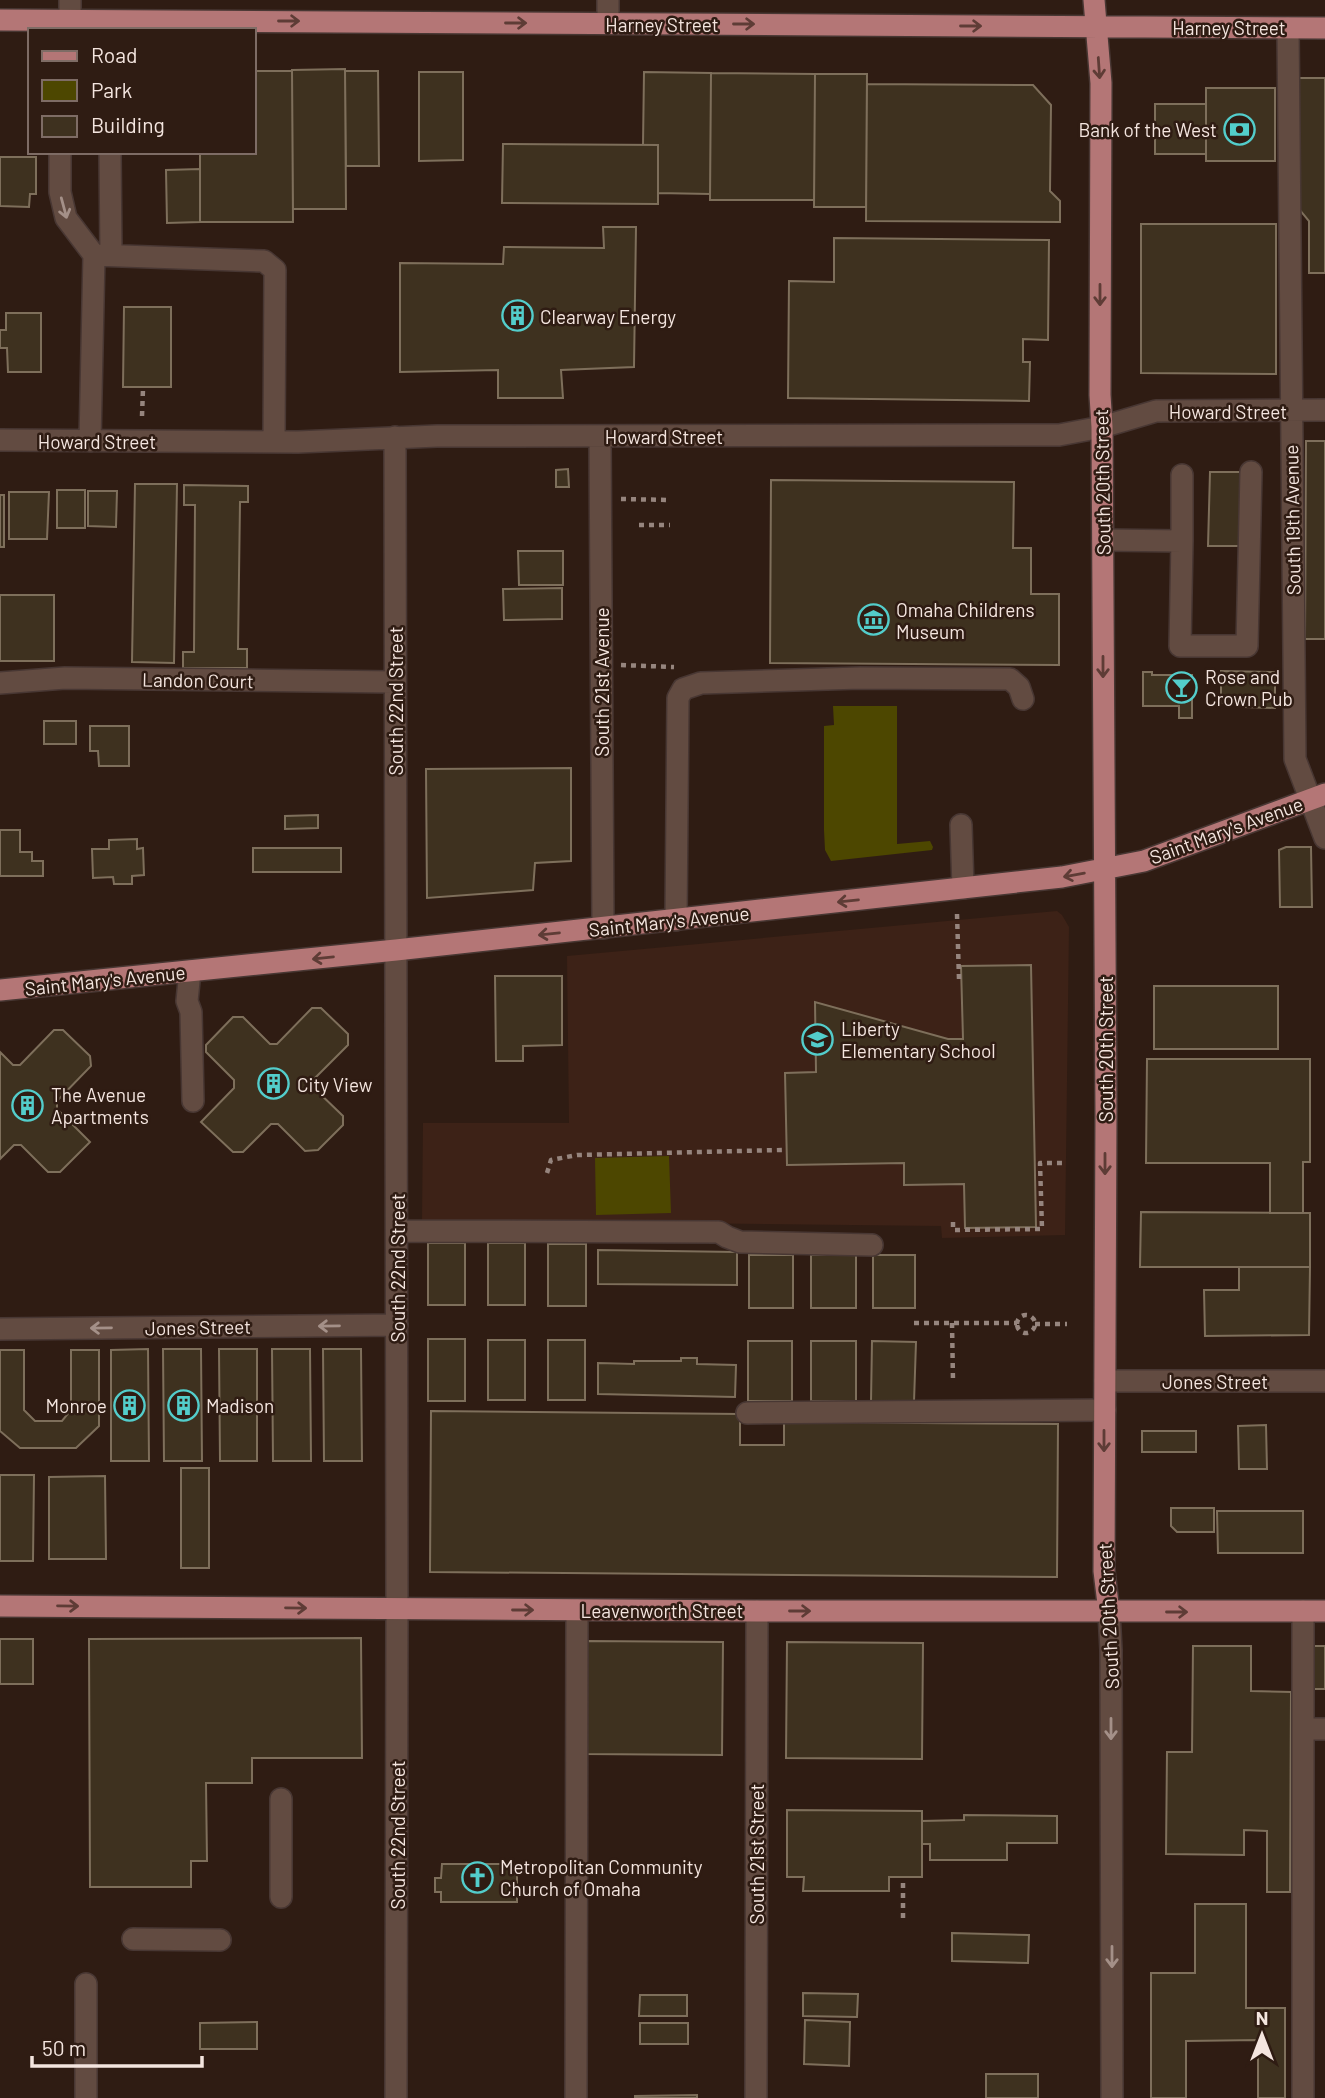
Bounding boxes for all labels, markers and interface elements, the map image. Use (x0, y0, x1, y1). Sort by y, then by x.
street label: Harney Street (605, 13, 719, 36)
one-way arrow (277, 14, 300, 28)
one-way arrow (504, 16, 527, 30)
street label: Harney Street (1172, 16, 1286, 39)
one-way arrow (732, 17, 755, 31)
one-way arrow (959, 19, 982, 33)
legend (28, 28, 256, 154)
text: Road (91, 42, 137, 67)
one-way arrow (1093, 56, 1106, 79)
text: Park (91, 77, 132, 102)
text: Building (91, 112, 165, 137)
bank icon: Bank of the West (1223, 112, 1257, 146)
place label: Bank of the West (1078, 118, 1217, 141)
one-way arrow (58, 196, 71, 219)
one-way arrow (1093, 284, 1107, 307)
building icon: Clearway Energy (500, 299, 534, 333)
place label: Clearway Energy (540, 305, 676, 328)
street label: Howard Street (1169, 400, 1287, 423)
street label: South 20th Street (1089, 409, 1115, 555)
street label: Howard Street (605, 425, 723, 448)
street label: Howard Street (38, 430, 156, 453)
street label: South 19th Avenue (1279, 445, 1305, 595)
place label: Omaha Childrens Museum (896, 598, 1035, 643)
museum icon: Omaha Childrens Museum (856, 603, 890, 637)
street label: South 21st Avenue (590, 607, 613, 757)
street label: South 22nd Street (384, 626, 407, 776)
one-way arrow (1096, 656, 1110, 679)
place label: Rose and Crown Pub (1205, 665, 1293, 710)
street label: Landon Court (142, 668, 254, 692)
bar icon: Rose and Crown Pub (1165, 670, 1199, 704)
street label: Saint Mary's Avenue (1146, 792, 1306, 868)
one-way arrow (1063, 869, 1086, 882)
one-way arrow (838, 895, 860, 908)
street label: Saint Mary's Avenue (588, 901, 750, 941)
one-way arrow (538, 927, 561, 940)
one-way arrow (312, 951, 335, 964)
street label: Saint Mary's Avenue (24, 960, 186, 1000)
street label: South 20th Street (1094, 976, 1117, 1122)
place label: Liberty Elementary School (841, 1017, 996, 1062)
school or university icon: Liberty Elementary School (801, 1022, 835, 1056)
building icon: City View (257, 1067, 291, 1101)
place label: City View (297, 1073, 373, 1096)
place label: The Avenue Apartments (51, 1083, 149, 1128)
building icon: The Avenue Apartments (11, 1088, 45, 1122)
one-way arrow (1099, 1153, 1112, 1176)
street label: South 22nd Street (386, 1193, 409, 1343)
street label: Jones Street (145, 1315, 251, 1339)
one-way arrow (317, 1319, 340, 1333)
one-way arrow (90, 1321, 113, 1335)
street label: Jones Street (1162, 1370, 1268, 1393)
building icon: Monroe (113, 1388, 147, 1422)
building icon: Madison (166, 1388, 200, 1422)
place label: Monroe (46, 1394, 107, 1417)
place label: Madison (206, 1394, 274, 1417)
one-way arrow (1097, 1429, 1111, 1452)
street label: South 20th Street (1093, 1542, 1123, 1690)
one-way arrow (56, 1599, 79, 1613)
street label: Leavenworth Street (580, 1599, 744, 1622)
one-way arrow (284, 1602, 307, 1615)
one-way arrow (511, 1603, 534, 1617)
one-way arrow (788, 1604, 811, 1618)
one-way arrow (1166, 1605, 1189, 1619)
one-way arrow (1104, 1717, 1118, 1740)
street label: South 22nd Street (386, 1760, 409, 1910)
street label: South 21st Street (745, 1784, 768, 1924)
place label: Metropolitan Community Church of Omaha (500, 1855, 703, 1900)
church icon: Metropolitan Community Church of Omaha (460, 1860, 494, 1894)
one-way arrow (1105, 1945, 1119, 1968)
north arrow (1227, 2000, 1297, 2070)
text: N (1256, 2006, 1268, 2029)
scale bar (32, 2024, 201, 2068)
text: 50 m (42, 2035, 86, 2060)

